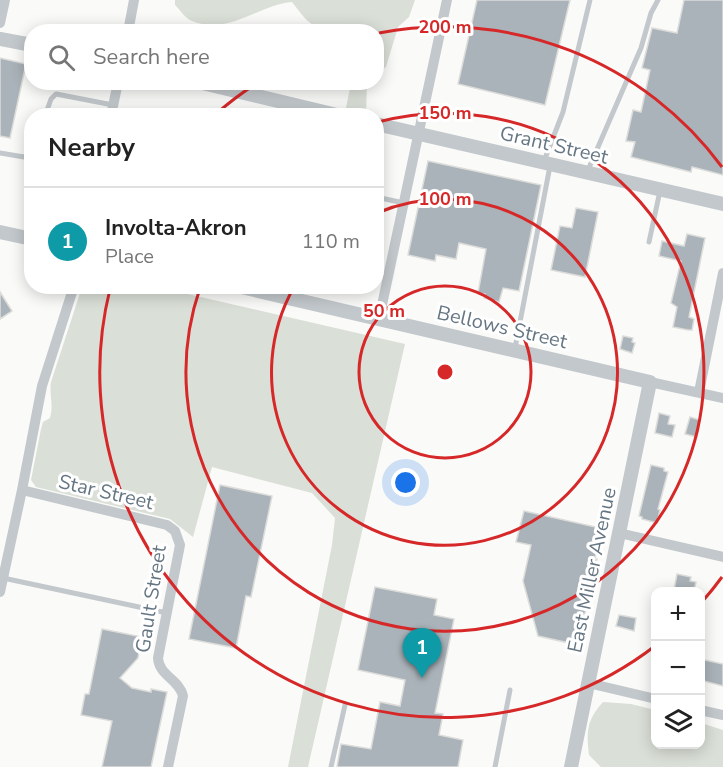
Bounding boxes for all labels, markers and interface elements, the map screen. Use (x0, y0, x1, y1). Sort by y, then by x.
text: 200 m (418, 15, 472, 39)
search box (24, 24, 384, 90)
icon: search (45, 41, 78, 74)
text: Search here (93, 42, 210, 72)
text: 150 m (418, 101, 472, 125)
street label: Grant Street (497, 119, 612, 171)
text: Nearby (48, 130, 135, 165)
text: 100 m (418, 187, 472, 211)
text: Involta-Akron (105, 213, 247, 243)
text: 1 (62, 228, 74, 255)
text: 110 m (302, 228, 360, 255)
text: Place (105, 243, 154, 270)
text: 50 m (363, 299, 405, 323)
street label: Bellows Street (434, 299, 571, 355)
centre of rings (435, 362, 455, 382)
street label: Star Street (56, 468, 157, 516)
your location (391, 468, 420, 497)
street label: East Miller Avenue (561, 485, 623, 655)
street label: Gault Street (129, 542, 173, 655)
map controls (651, 587, 705, 749)
button: + (651, 587, 705, 641)
pin: 1 (402, 628, 442, 678)
button: − (651, 641, 705, 695)
button: layers (651, 695, 705, 749)

